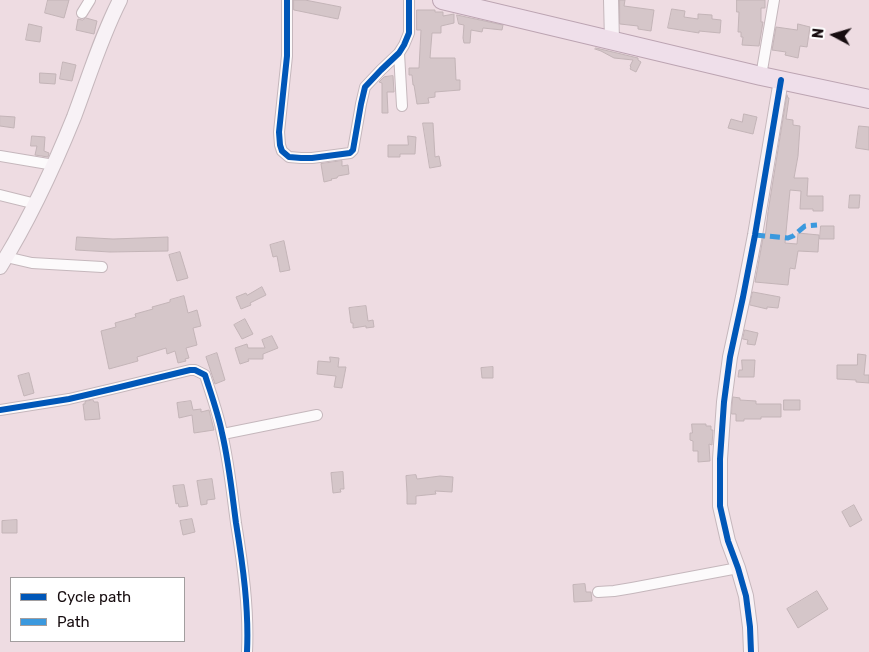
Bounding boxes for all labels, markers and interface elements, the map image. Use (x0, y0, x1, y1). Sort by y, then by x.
north arrow (809, 10, 859, 60)
text: N (810, 27, 828, 39)
legend (10, 577, 185, 642)
text: Cycle path (57, 588, 131, 606)
text: Path (57, 613, 90, 631)

